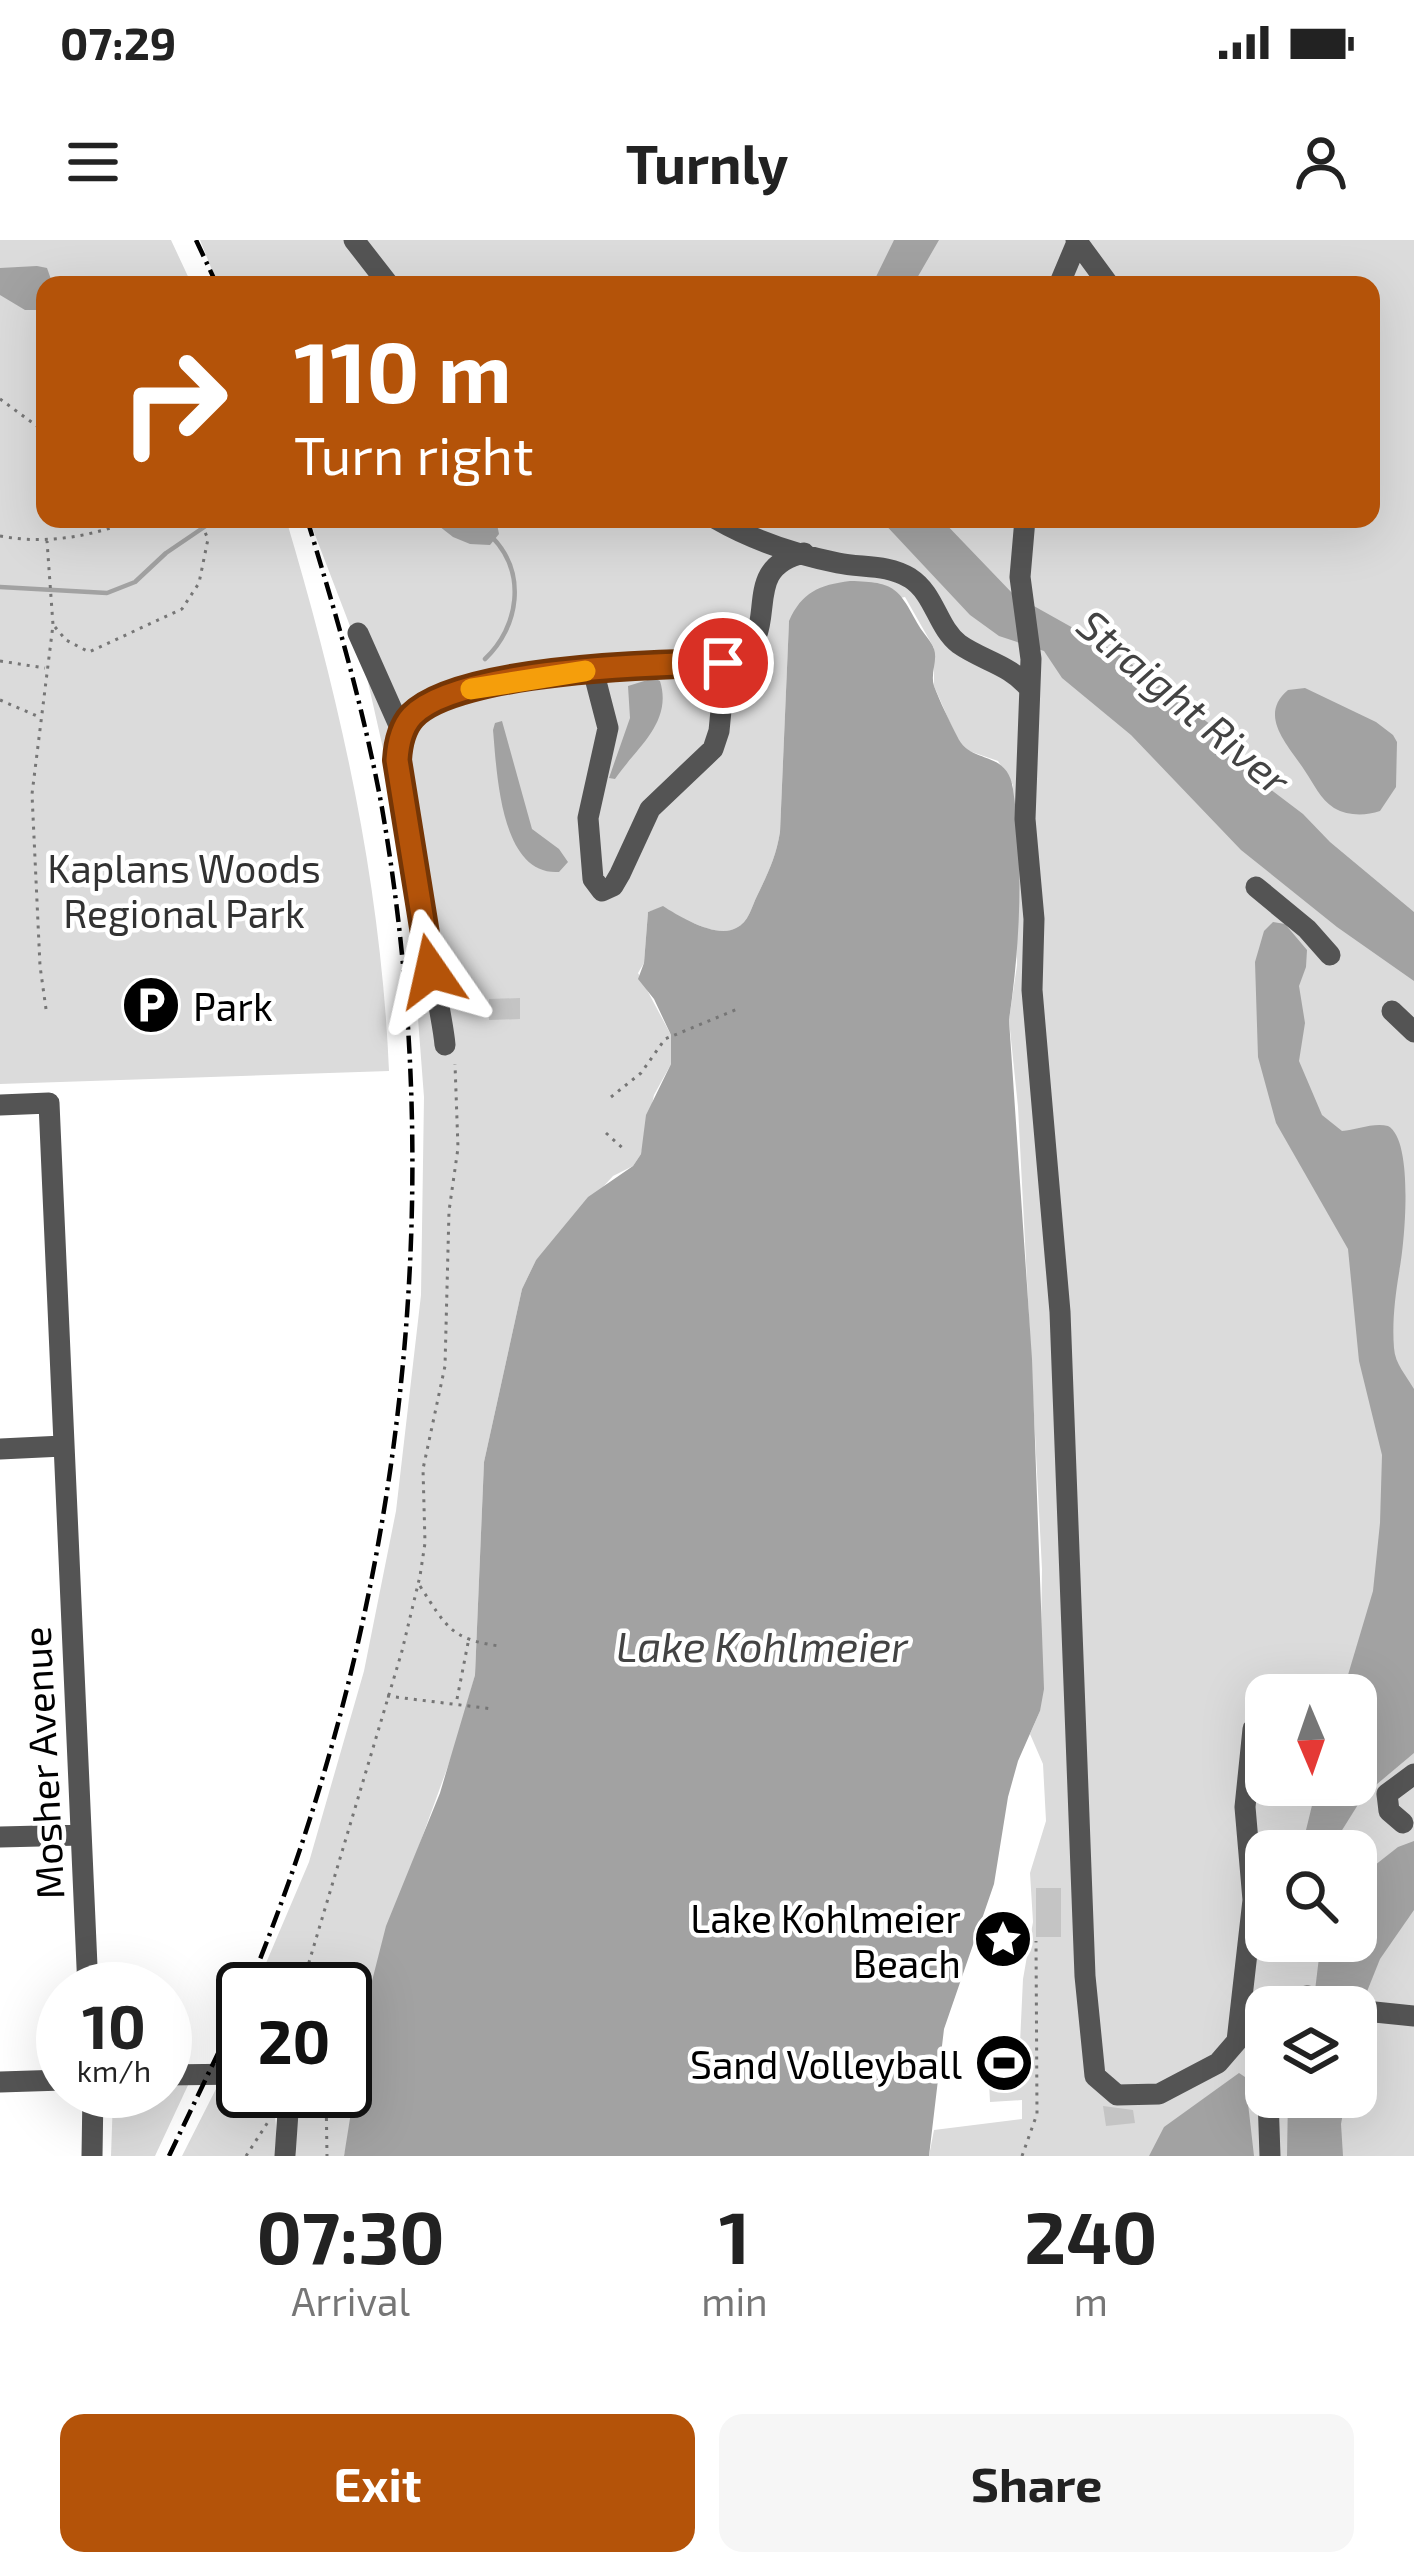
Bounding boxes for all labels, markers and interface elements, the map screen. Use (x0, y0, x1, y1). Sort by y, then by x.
text: 07:29 (60, 15, 176, 69)
icon: menu (60, 129, 126, 195)
icon: person (1288, 129, 1354, 195)
text: Turnly (626, 130, 788, 195)
text: 110 m (294, 319, 512, 420)
icon: right (96, 324, 252, 480)
text: Turn right (294, 421, 534, 486)
water label: Straight River (1068, 598, 1302, 806)
pin (672, 612, 774, 714)
icon: arrive (690, 630, 756, 696)
park label: Kaplans Woods Regional Park (47, 844, 321, 936)
position arrow (368, 908, 494, 1034)
parking icon: Park (120, 974, 182, 1036)
place label: Park (193, 982, 273, 1029)
water label: Lake Kohlmeier (616, 1620, 909, 1670)
street label: Mosher Avenue (11, 1625, 73, 1901)
north arrow (1245, 1674, 1377, 1806)
map controls (1245, 1674, 1377, 2118)
button: search (1245, 1830, 1377, 1962)
place label: Lake Kohlmeier Beach (690, 1894, 961, 1986)
place icon: Lake Kohlmeier Beach (972, 1908, 1034, 1970)
speed limit sign: 20 (216, 1962, 372, 2118)
button: layers (1245, 1986, 1377, 2118)
text: 10 (82, 1989, 146, 2061)
sports icon: Sand Volleyball (973, 2032, 1035, 2094)
place label: Sand Volleyball (690, 2040, 962, 2087)
text: km/h (77, 2052, 151, 2088)
text: 07:30 (257, 2192, 445, 2278)
text: 1 (719, 2192, 750, 2278)
text: 240 (1024, 2192, 1157, 2278)
text: Arrival (291, 2277, 410, 2324)
text: min (701, 2277, 768, 2324)
text: m (1074, 2277, 1108, 2324)
button: Exit (60, 2414, 695, 2552)
button: Share (719, 2414, 1354, 2552)

